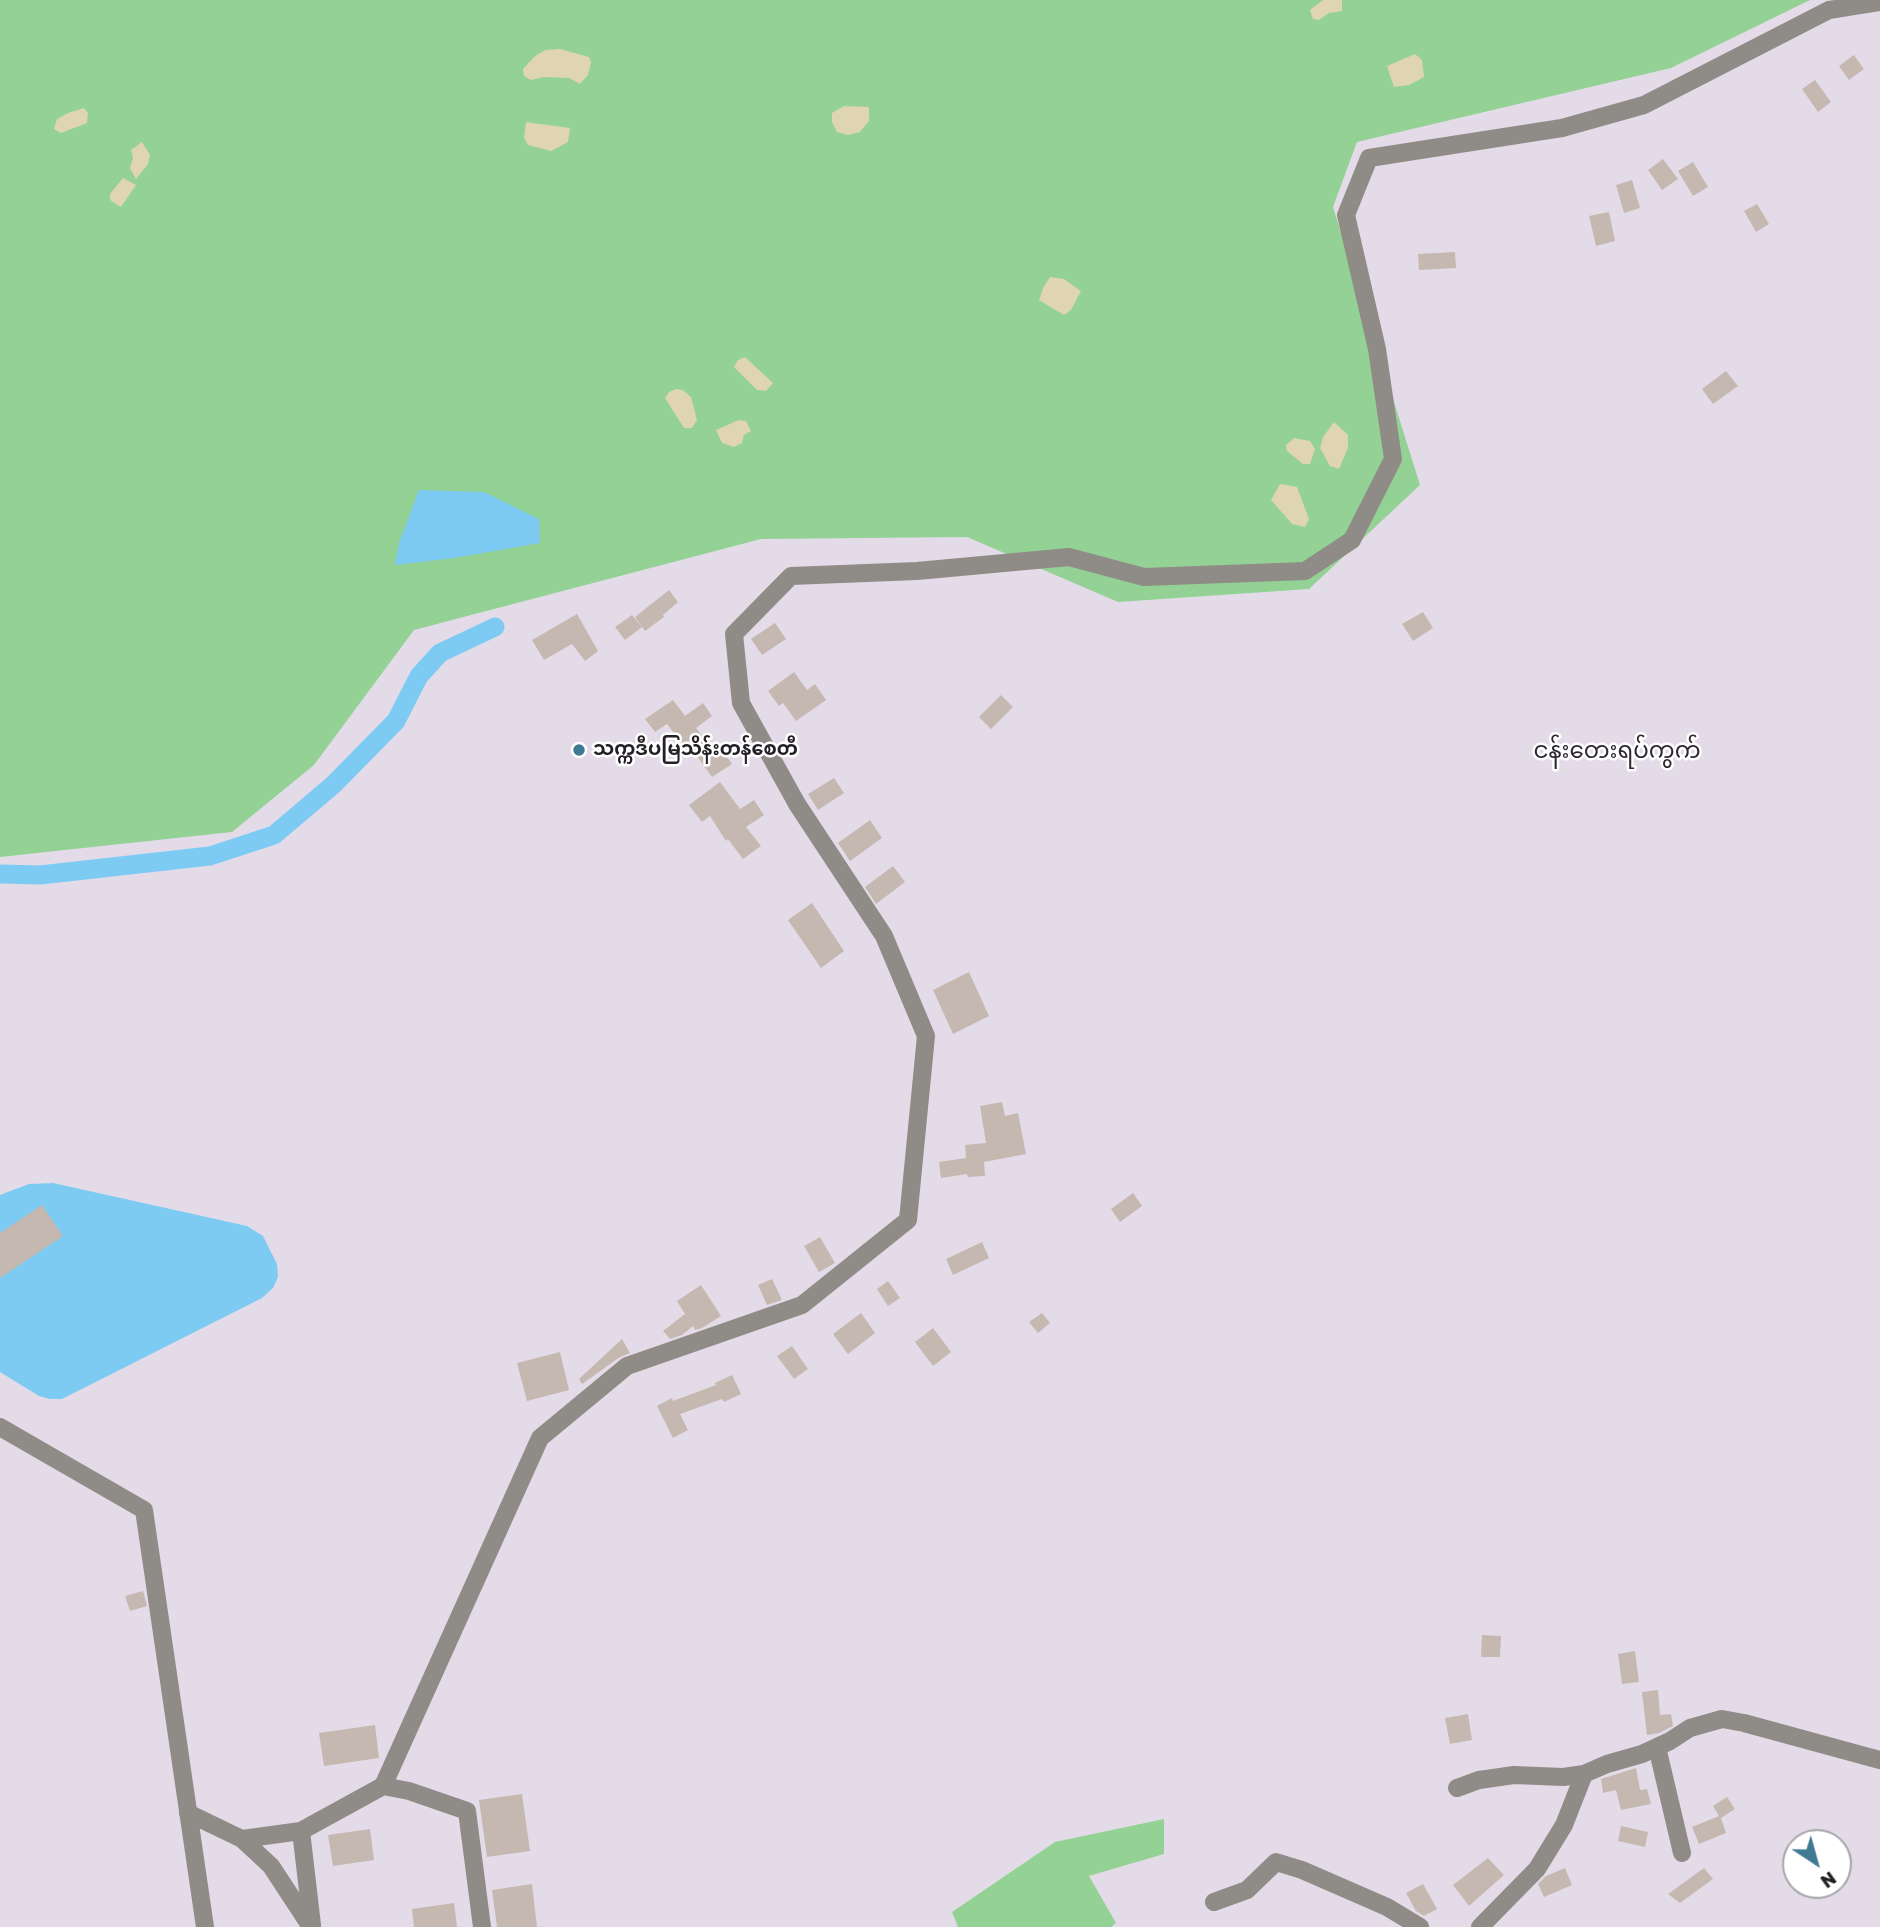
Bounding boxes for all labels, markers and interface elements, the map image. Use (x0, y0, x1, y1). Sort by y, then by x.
district label: ငန်းတေးရပ်ကွက် (1533, 737, 1701, 765)
place label: သက္ကဒီပမြသိန်းတန်စေတီ (593, 739, 798, 761)
marker: သက္ကဒီပမြသိန်းတန်စေတီ (571, 742, 587, 758)
north arrow (1782, 1829, 1852, 1899)
text: N (1816, 1866, 1841, 1893)

